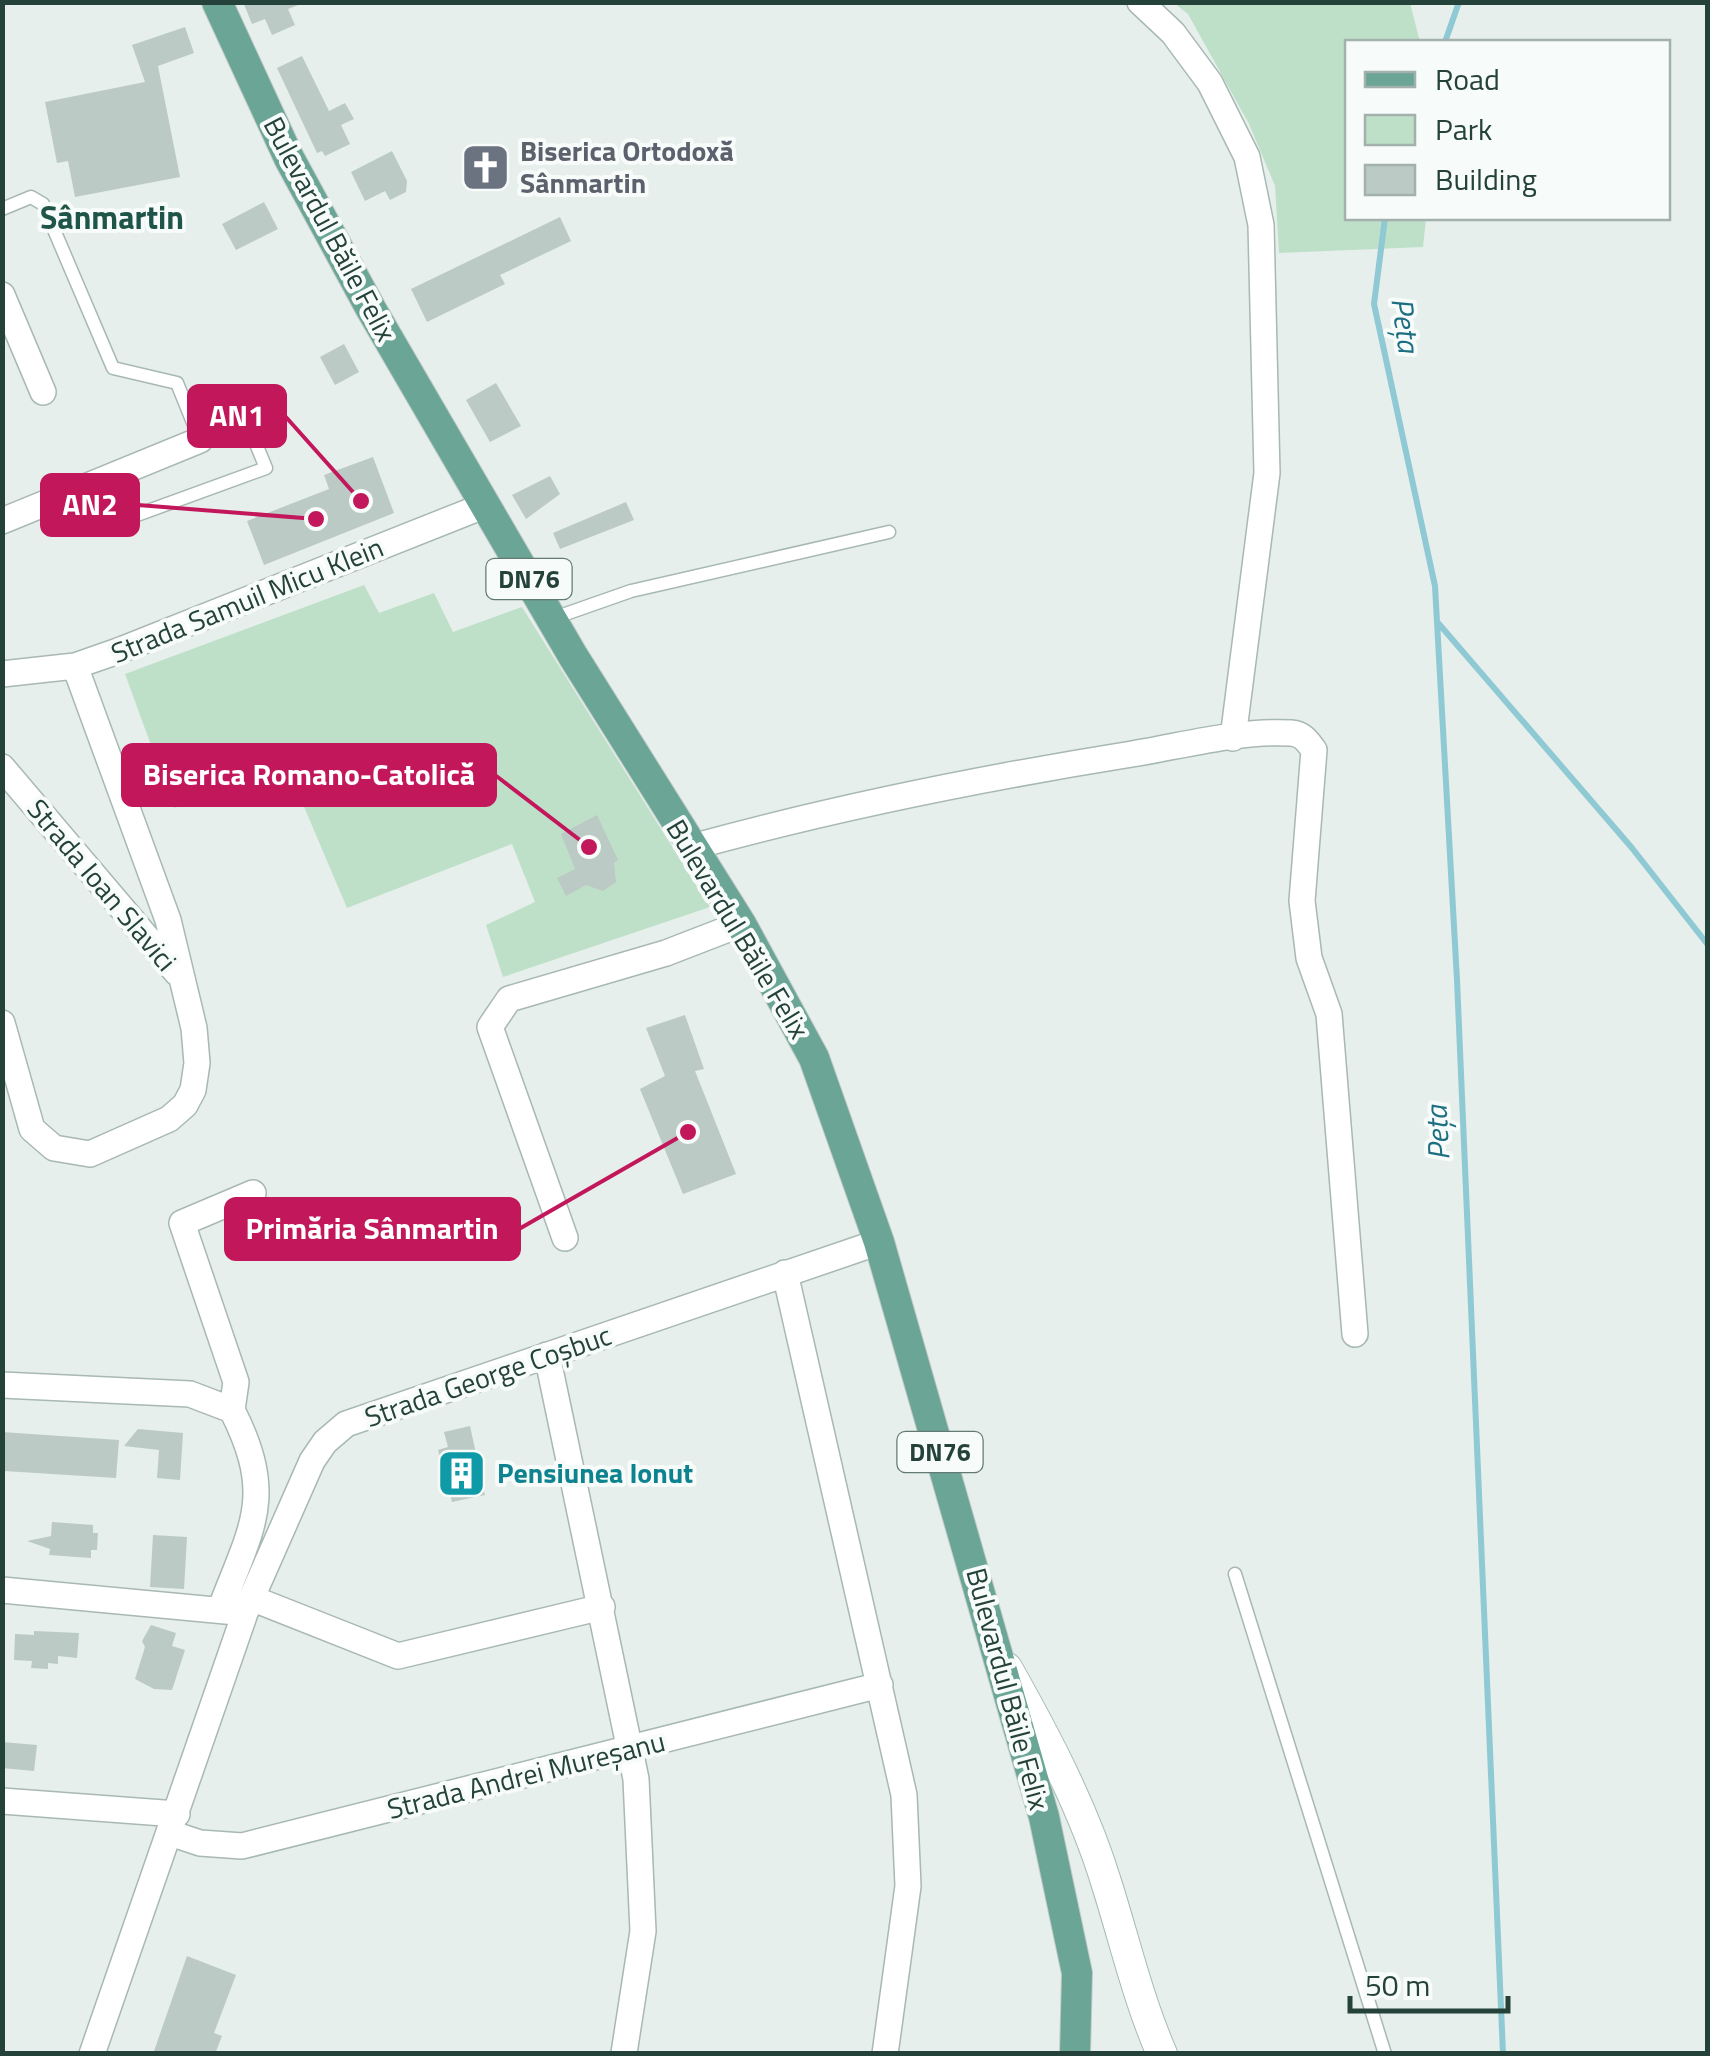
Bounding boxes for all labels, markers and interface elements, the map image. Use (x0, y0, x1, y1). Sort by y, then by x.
legend (1345, 40, 1670, 220)
text: Road (1435, 56, 1500, 102)
text: Park (1435, 106, 1492, 152)
street label: Bulevardul Băile Felix (253, 109, 408, 349)
place label: Biserica Ortodoxă Sânmartin (520, 129, 734, 204)
church icon: Biserica Ortodoxă Sânmartin (459, 141, 511, 193)
text: Building (1435, 156, 1537, 202)
district label: Sânmartin (40, 193, 184, 241)
water label: Peța (1379, 295, 1433, 357)
callout: AN1 (189, 386, 285, 446)
text: AN1 (209, 392, 265, 438)
callout: AN2 (42, 475, 138, 535)
text: AN2 (62, 481, 118, 527)
street label: Strada Samuil Micu Klein (104, 525, 389, 674)
road number: DN76 (486, 559, 572, 599)
callout: Biserica Romano-Catolică (123, 745, 495, 805)
text: Biserica Romano-Catolică (143, 751, 475, 797)
street label: Strada Ioan Slavici (17, 789, 188, 980)
street label: Bulevardul Băile Felix (656, 811, 821, 1047)
water label: Peța (1412, 1102, 1461, 1162)
callout: Primăria Sânmartin (226, 1199, 519, 1259)
text: Primăria Sânmartin (245, 1205, 499, 1251)
street label: Strada George Coșbuc (359, 1313, 617, 1438)
road number: DN76 (898, 1432, 982, 1472)
building icon: Pensiunea Ionut (436, 1447, 488, 1499)
place label: Pensiunea Ionut (497, 1451, 693, 1494)
street label: Bulevardul Băile Felix (955, 1563, 1062, 1815)
street label: Strada Andrei Mureșanu (383, 1719, 669, 1830)
scale bar (1350, 1951, 1508, 2013)
text: 50 m (1365, 1962, 1430, 2008)

